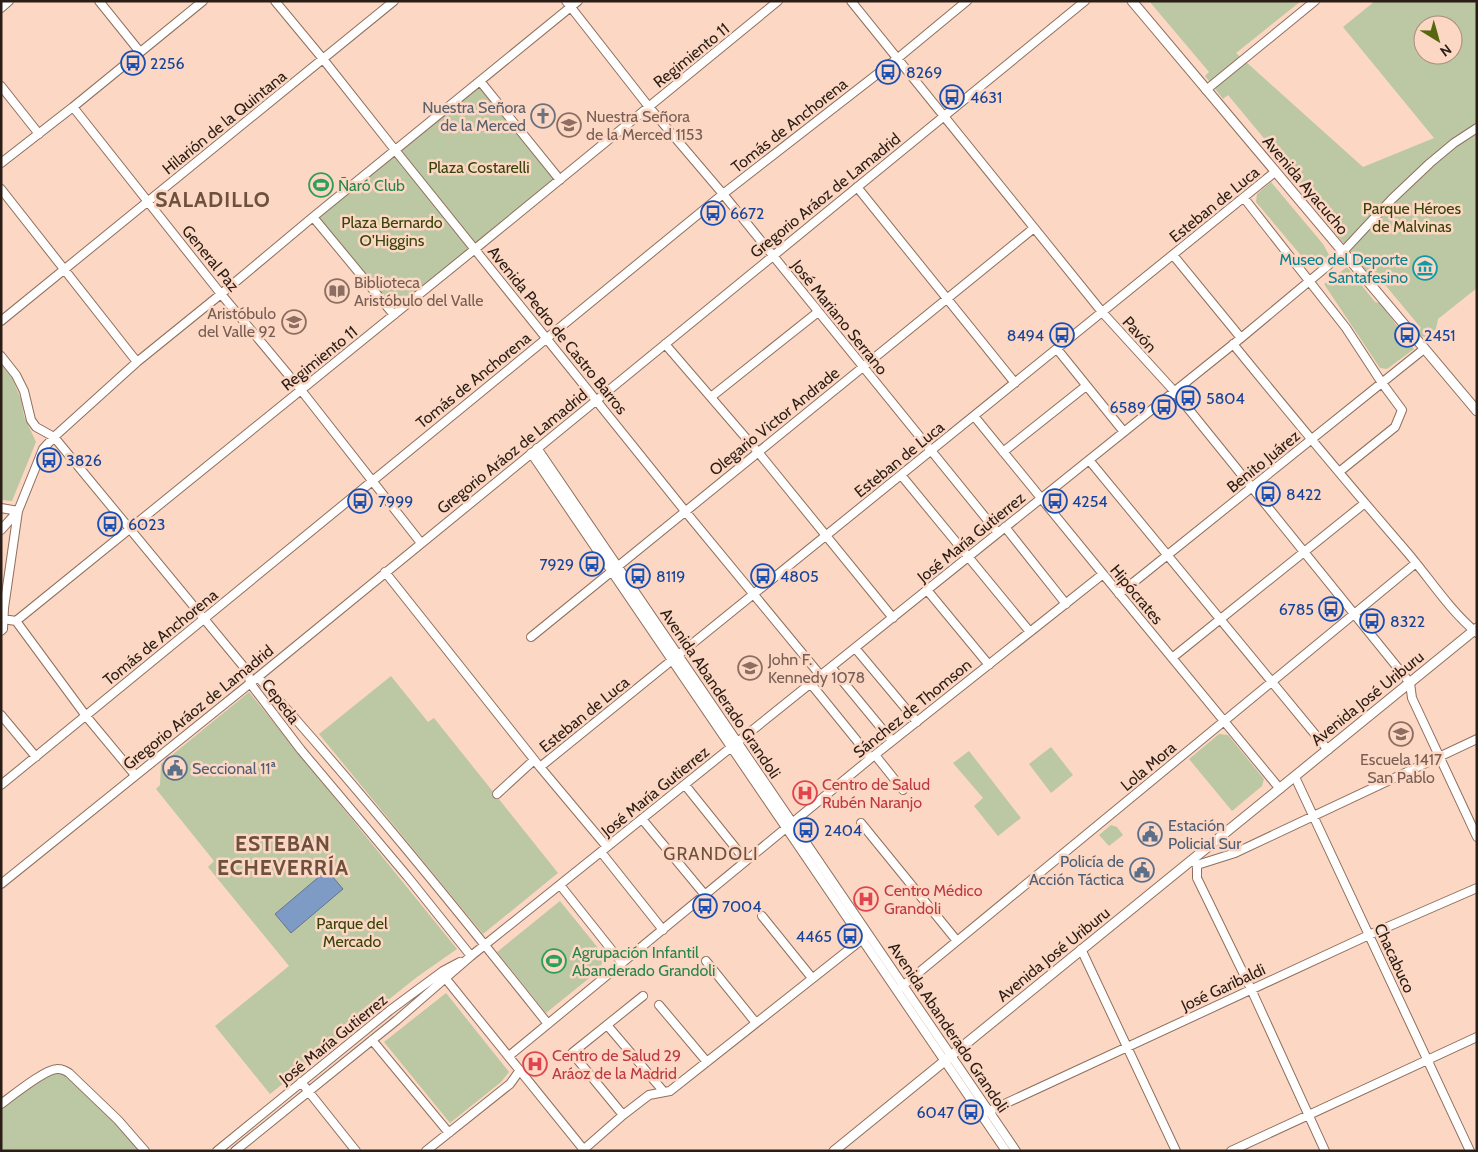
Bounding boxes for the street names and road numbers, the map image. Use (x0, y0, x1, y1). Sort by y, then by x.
street label: Regimiento 11 (650, 19, 733, 92)
street label: Hilarión de la Quintana (158, 66, 290, 178)
street label: Tomás de Anchorena (728, 74, 851, 177)
street label: Gregorio Aráoz de Lamadrid (746, 129, 904, 262)
street label: Avenida Ayacucho (1259, 132, 1353, 239)
street label: Esteban de Luca (1166, 162, 1263, 246)
street label: General Paz (178, 221, 244, 296)
street label: Avenida Pedro de Castro Barros (484, 242, 632, 419)
street label: José Mariano Serrano (787, 255, 892, 379)
street label: Pavón (1119, 312, 1161, 356)
street label: Regimiento 11 (278, 322, 361, 395)
street label: Tomás de Anchorena (412, 328, 535, 432)
street label: Olegario Victor Andrade (705, 363, 843, 480)
street label: Gregorio Aráoz de Lamadrid (433, 385, 591, 518)
street label: Esteban de Luca (851, 417, 948, 501)
street label: Benito Juárez (1223, 426, 1304, 497)
street label: José María Gutierrez (913, 488, 1029, 587)
street label: Hipócrates (1106, 561, 1167, 628)
street label: Tomás de Anchorena (99, 585, 222, 689)
street label: Avenida Abanderado Grandoli (656, 605, 785, 782)
street label: Gregorio Aráoz de Lamadrid (119, 641, 277, 774)
street label: Avenida José Uriburu (1307, 647, 1427, 750)
street label: Sánchez de Thomson (850, 655, 975, 762)
street label: Esteban de Luca (536, 672, 633, 756)
street label: Cepeda (258, 675, 304, 728)
street label: Lola Mora (1117, 738, 1180, 795)
street label: José María Gutierrez (597, 742, 713, 841)
street label: Avenida José Uriburu (993, 903, 1113, 1006)
street label: Chacabuco (1370, 920, 1419, 996)
street label: Avenida Abanderado Grandoli (884, 939, 1013, 1116)
street label: José Garibaldi (1177, 960, 1268, 1016)
street label: José María Gutierrez (275, 990, 391, 1089)

